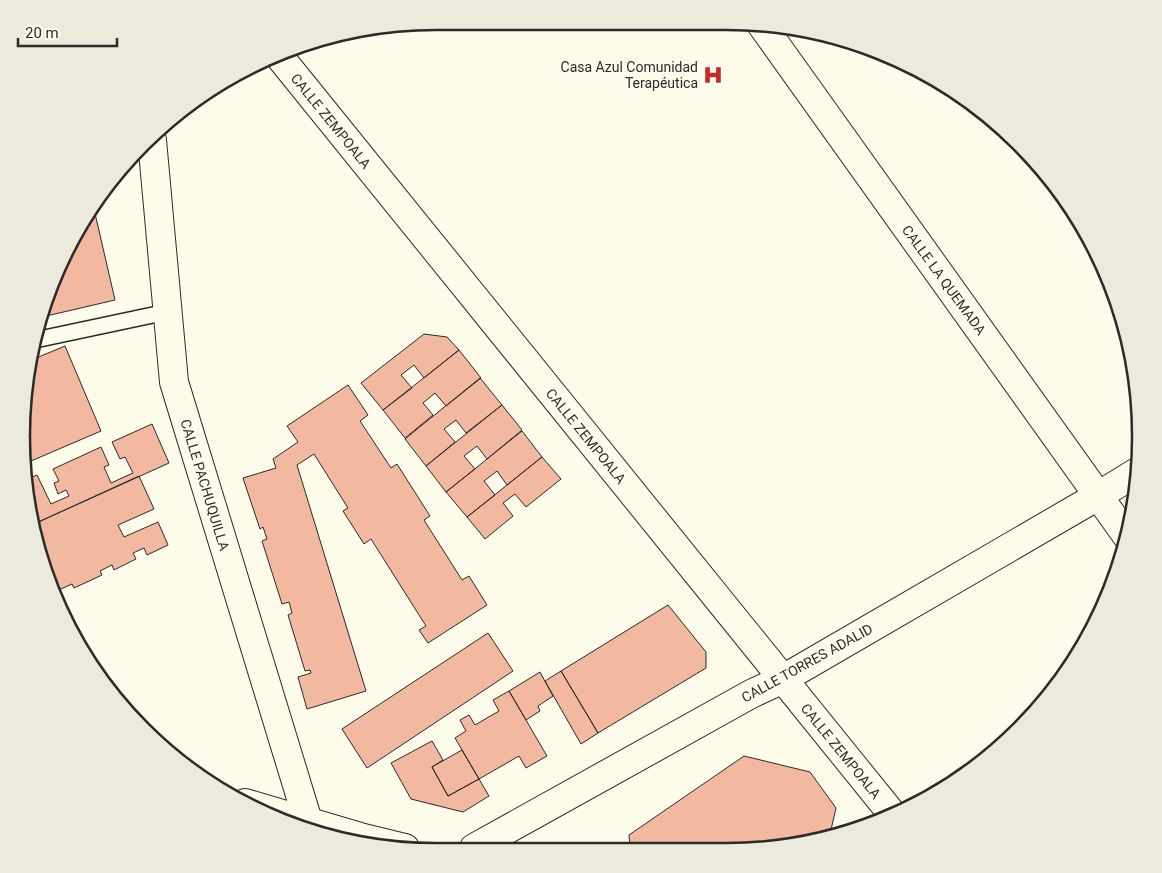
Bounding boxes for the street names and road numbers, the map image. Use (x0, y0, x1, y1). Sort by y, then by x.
street label: CALLE ZEMPOALA (288, 70, 374, 172)
street label: CALLE LA QUEMADA (899, 222, 989, 338)
street label: CALLE ZEMPOALA (543, 385, 629, 487)
street label: CALLE PACHUQUILLA (177, 417, 233, 553)
street label: CALLE TORRES ADALID (739, 620, 875, 706)
street label: CALLE ZEMPOALA (798, 700, 884, 802)

